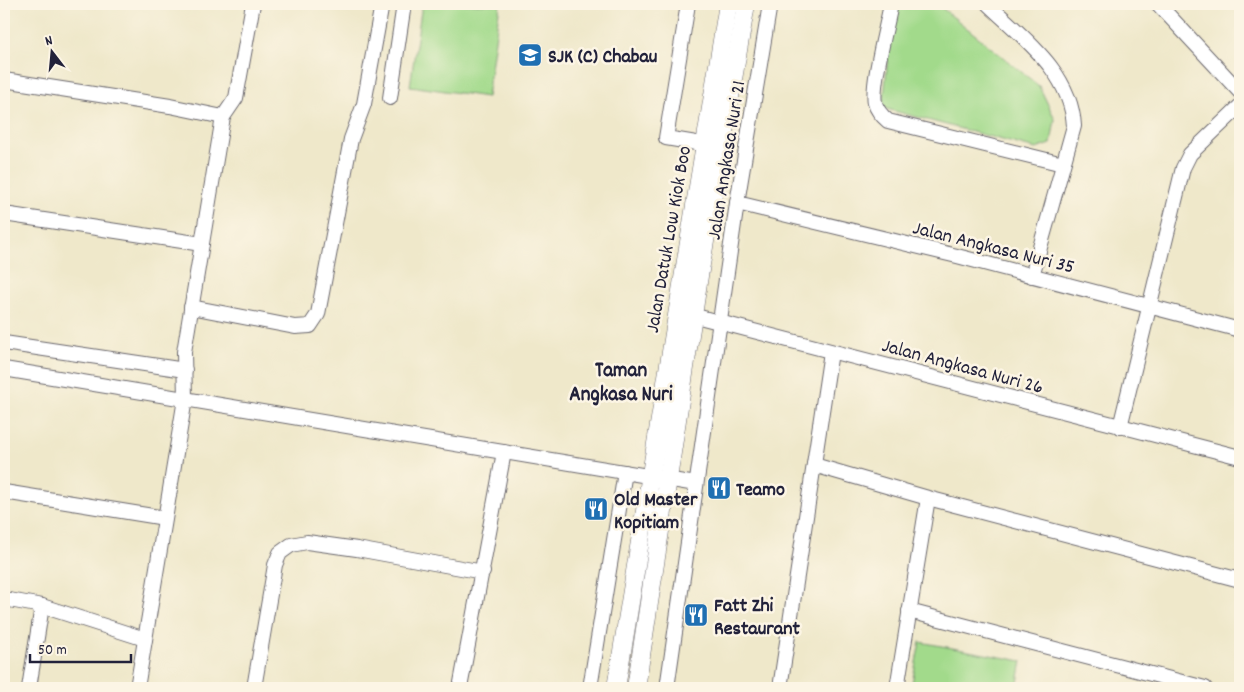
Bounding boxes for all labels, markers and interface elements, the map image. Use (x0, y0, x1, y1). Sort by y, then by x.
north arrow (28, 28, 78, 78)
text: N (43, 31, 55, 52)
school or university icon: SJK (C) Chabau (517, 42, 543, 68)
place label: SJK (C) Chabau (548, 44, 657, 72)
street label: Jalan Angkasa Nuri 21 (702, 79, 754, 242)
street label: Jalan Datuk Low Kiok Boo (640, 144, 700, 335)
street label: Jalan Angkasa Nuri 35 (909, 215, 1077, 283)
street label: Jalan Angkasa Nuri 26 (878, 333, 1046, 403)
district label: Taman Angkasa Nuri (569, 357, 673, 411)
restaurant icon: Teamo (706, 475, 732, 501)
place label: Teamo (736, 477, 785, 505)
place label: Old Master Kopitiam (614, 487, 698, 538)
restaurant icon: Old Master Kopitiam (583, 496, 609, 522)
place label: Fatt Zhi Restaurant (714, 593, 800, 644)
restaurant icon: Fatt Zhi Restaurant (683, 602, 709, 628)
scale bar (30, 632, 131, 664)
text: 50 m (38, 640, 67, 662)

